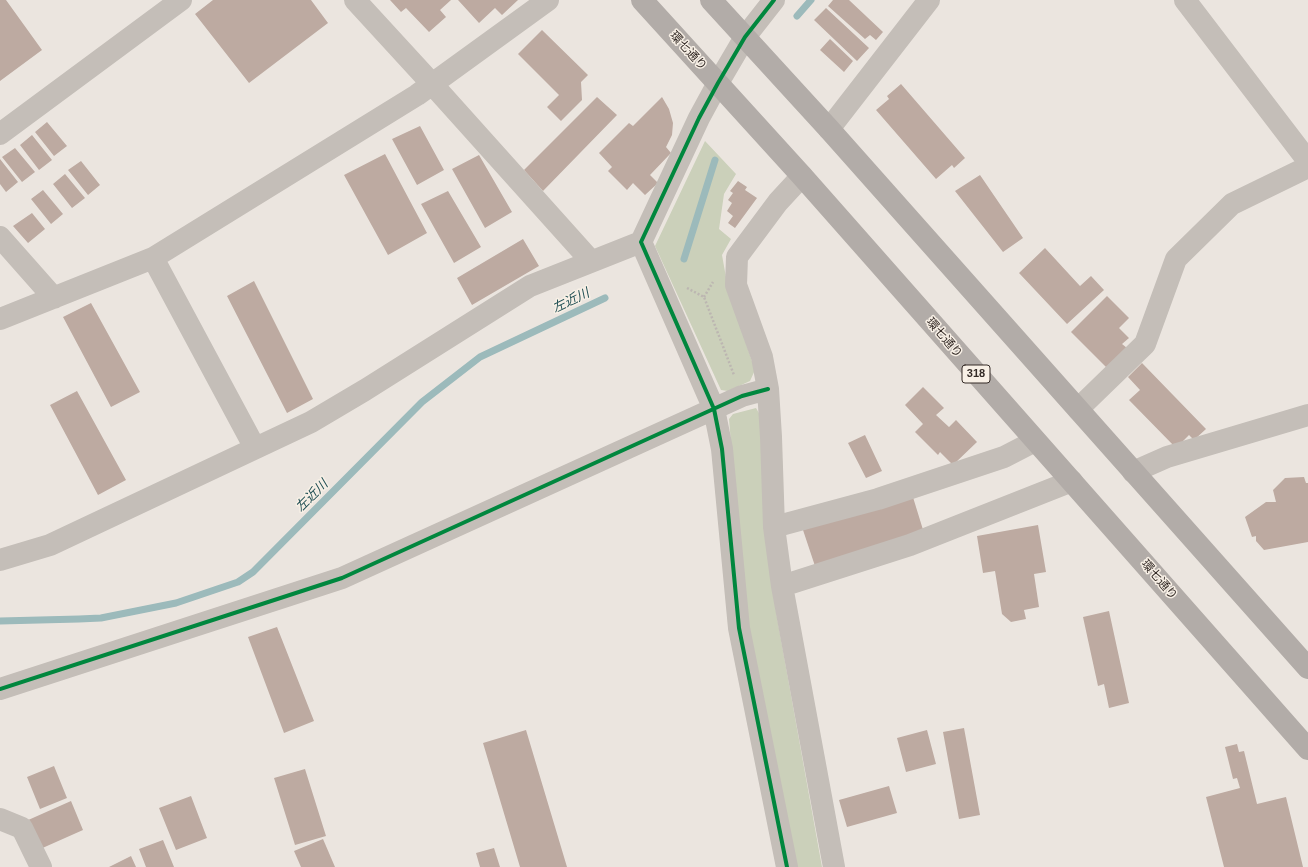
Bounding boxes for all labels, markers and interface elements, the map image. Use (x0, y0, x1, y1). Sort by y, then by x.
street label: 環七通り (666, 29, 710, 73)
water label: 左近川 (550, 285, 592, 317)
street label: 環七通り (923, 315, 965, 361)
road number: 318 (962, 365, 990, 383)
water label: 左近川 (293, 477, 331, 515)
street label: 環七通り (1138, 557, 1180, 603)

